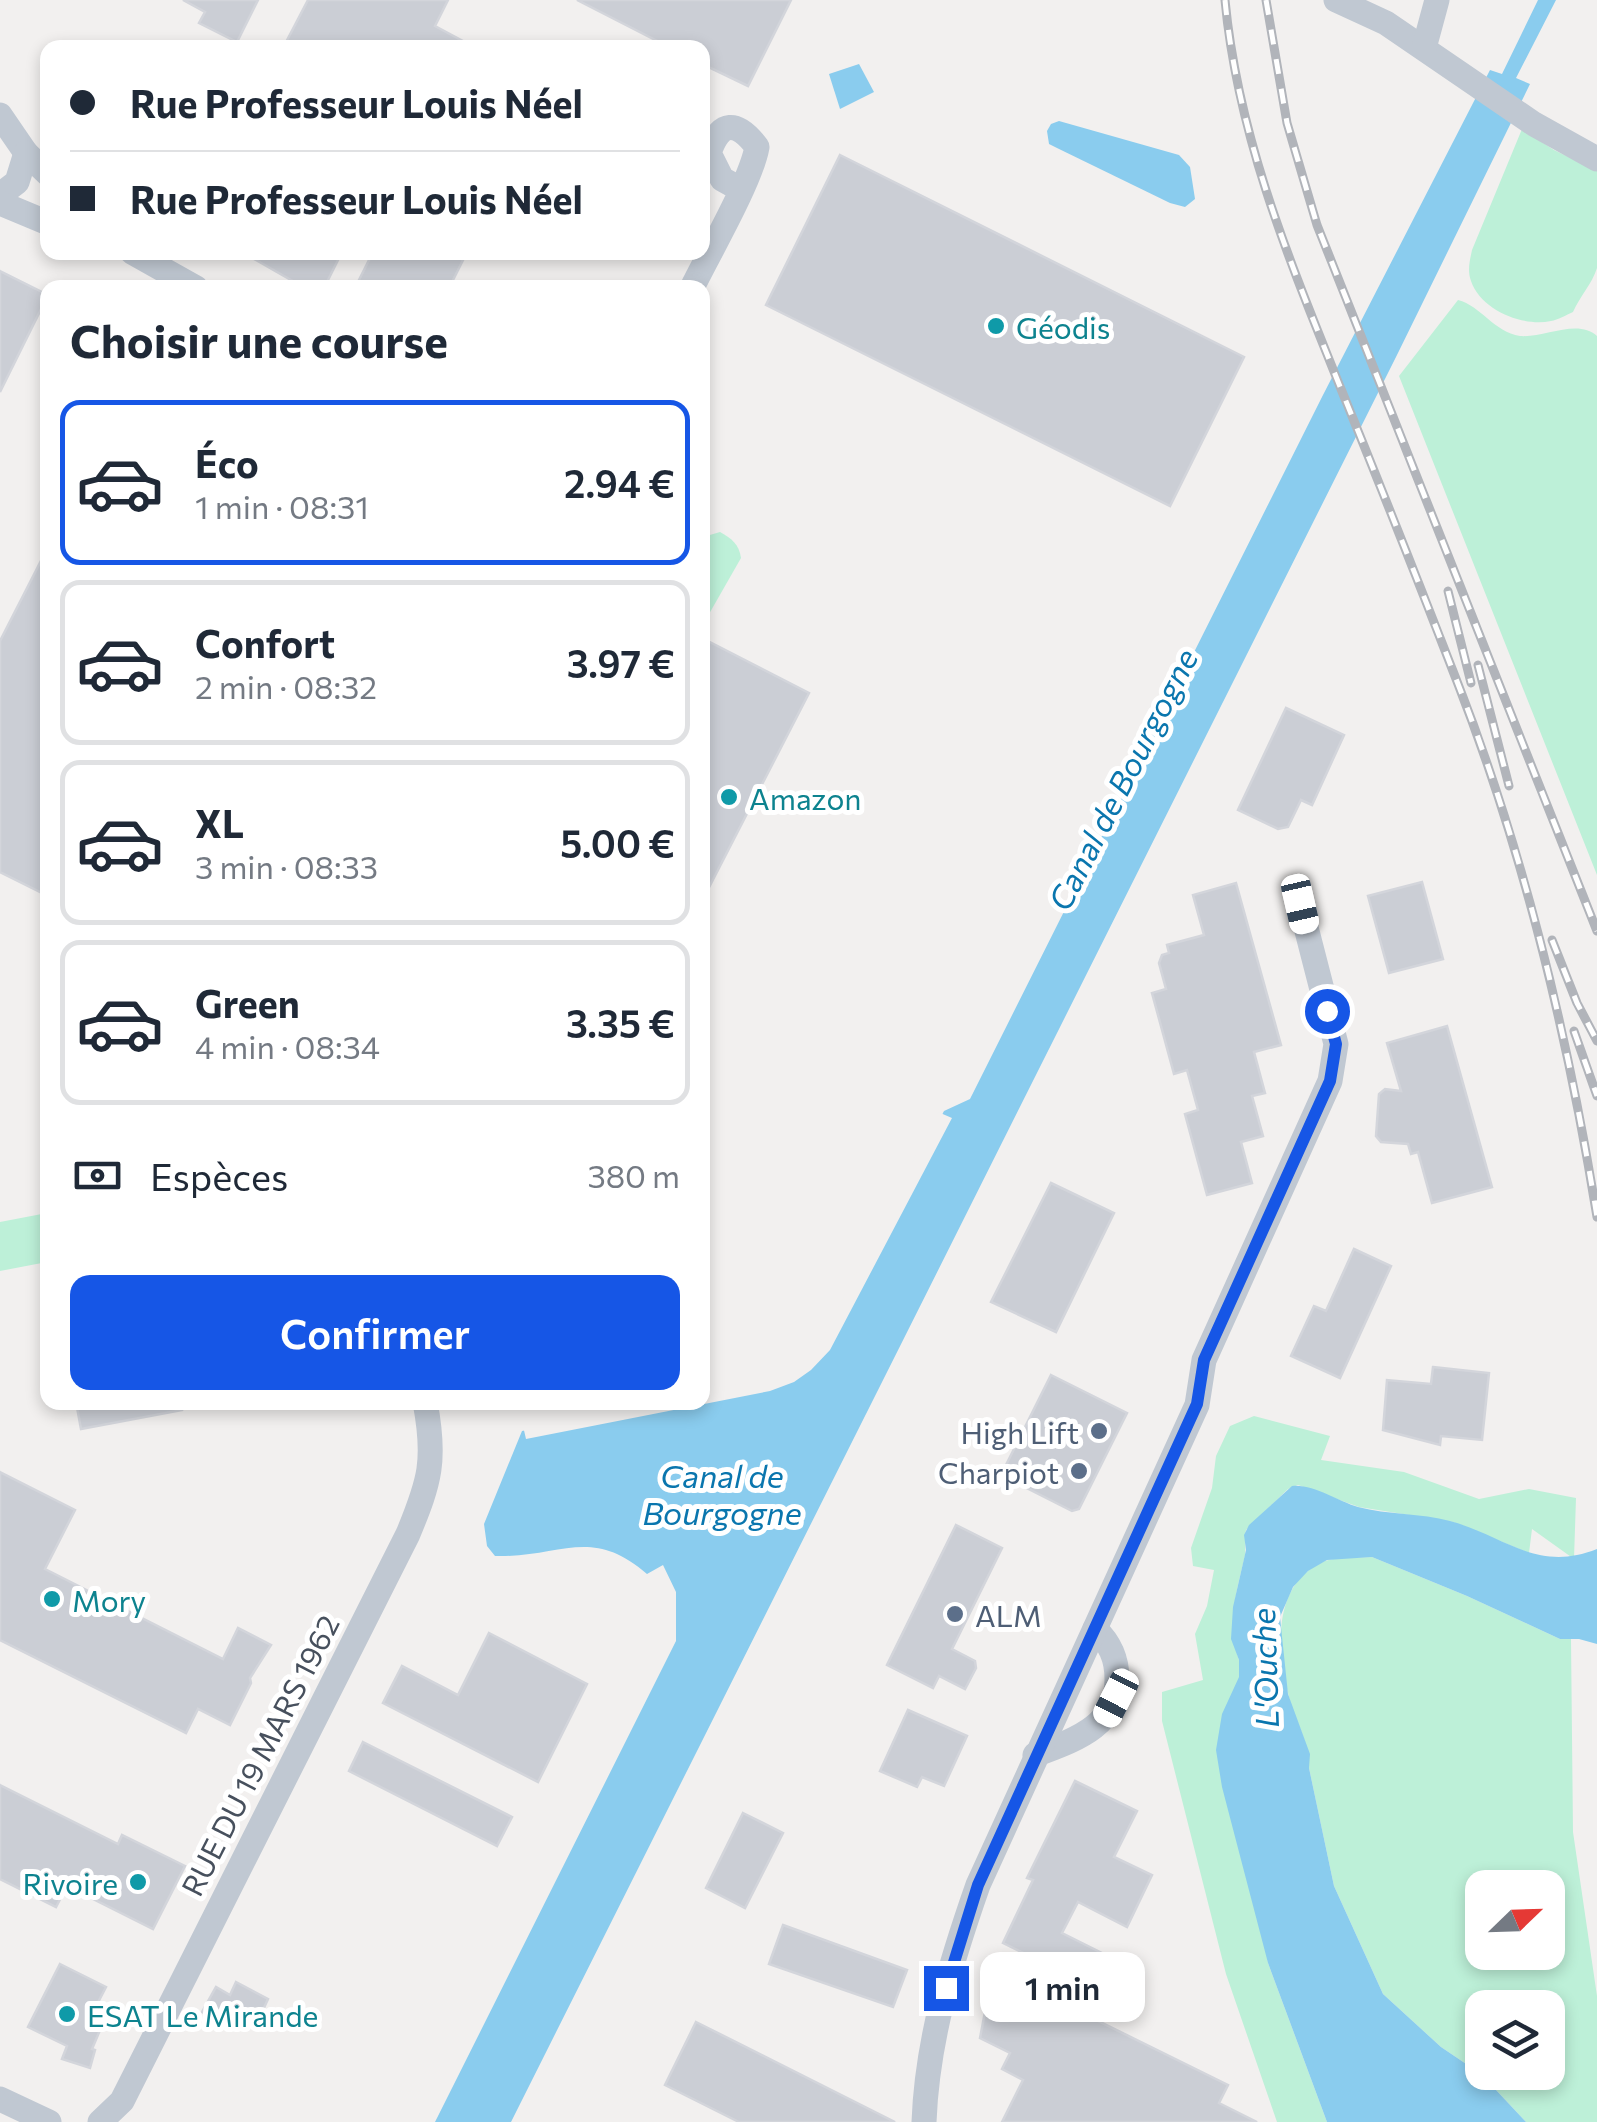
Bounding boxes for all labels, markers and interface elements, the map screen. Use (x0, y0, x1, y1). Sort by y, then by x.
text: Rue Professeur Louis Néel (130, 79, 583, 126)
text: Rue Professeur Louis Néel (130, 175, 583, 222)
place label: Géodis (1016, 308, 1110, 345)
text: Choisir une course (70, 312, 448, 367)
marker: Géodis (985, 315, 1007, 337)
icon: car (75, 438, 165, 528)
text: Éco (195, 439, 259, 486)
text: 2.94 € (564, 459, 675, 506)
text: 1 min · 08:31 (195, 486, 369, 526)
icon: car (75, 618, 165, 708)
text: Confort (195, 619, 335, 666)
text: 3.97 € (567, 639, 675, 686)
water label: Canal de Bourgogne (1039, 641, 1205, 917)
text: 2 min · 08:32 (195, 666, 377, 706)
place label: Amazon (749, 779, 862, 816)
marker: Amazon (718, 786, 740, 808)
icon: car (75, 798, 165, 888)
text: XL (195, 799, 244, 846)
text: 5.00 € (560, 819, 675, 866)
text: 3 min · 08:33 (195, 846, 378, 886)
car (1279, 871, 1321, 937)
icon: car (75, 978, 165, 1068)
text: Green (195, 979, 300, 1026)
route start (1305, 989, 1350, 1034)
text: 3.35 € (566, 999, 675, 1046)
text: 4 min · 08:34 (195, 1026, 380, 1066)
icon: cash (70, 1148, 125, 1203)
text: Espèces (150, 1152, 288, 1199)
text: 380 m (587, 1155, 680, 1195)
button: Confirmer (70, 1275, 680, 1390)
place label: High Lift (961, 1413, 1079, 1450)
marker: High Lift (1088, 1420, 1110, 1442)
place label: Charpiot (938, 1453, 1059, 1490)
water label: Canal de Bourgogne (642, 1455, 802, 1532)
marker: Charpiot (1068, 1460, 1090, 1482)
place label: Mory (72, 1581, 146, 1618)
marker: Mory (41, 1588, 63, 1610)
place label: ALM (975, 1596, 1042, 1633)
marker: ALM (944, 1603, 966, 1625)
water label: L'Ouche (1242, 1607, 1286, 1729)
street label: RUE DU 19 MARS 1962 (172, 1608, 346, 1902)
car (1089, 1664, 1143, 1732)
place label: Rivoire (22, 1864, 118, 1901)
north arrow (1465, 1870, 1565, 1970)
map controls (1465, 1870, 1565, 2090)
marker: Rivoire (127, 1871, 149, 1893)
callout: 1 min (981, 1953, 1146, 2023)
route end (924, 1966, 969, 2011)
text: 1 min (1025, 1967, 1100, 2007)
button: layers (1465, 1990, 1565, 2090)
place label: ESAT Le Mirande (87, 1996, 318, 2033)
marker: ESAT Le Mirande (56, 2003, 78, 2025)

